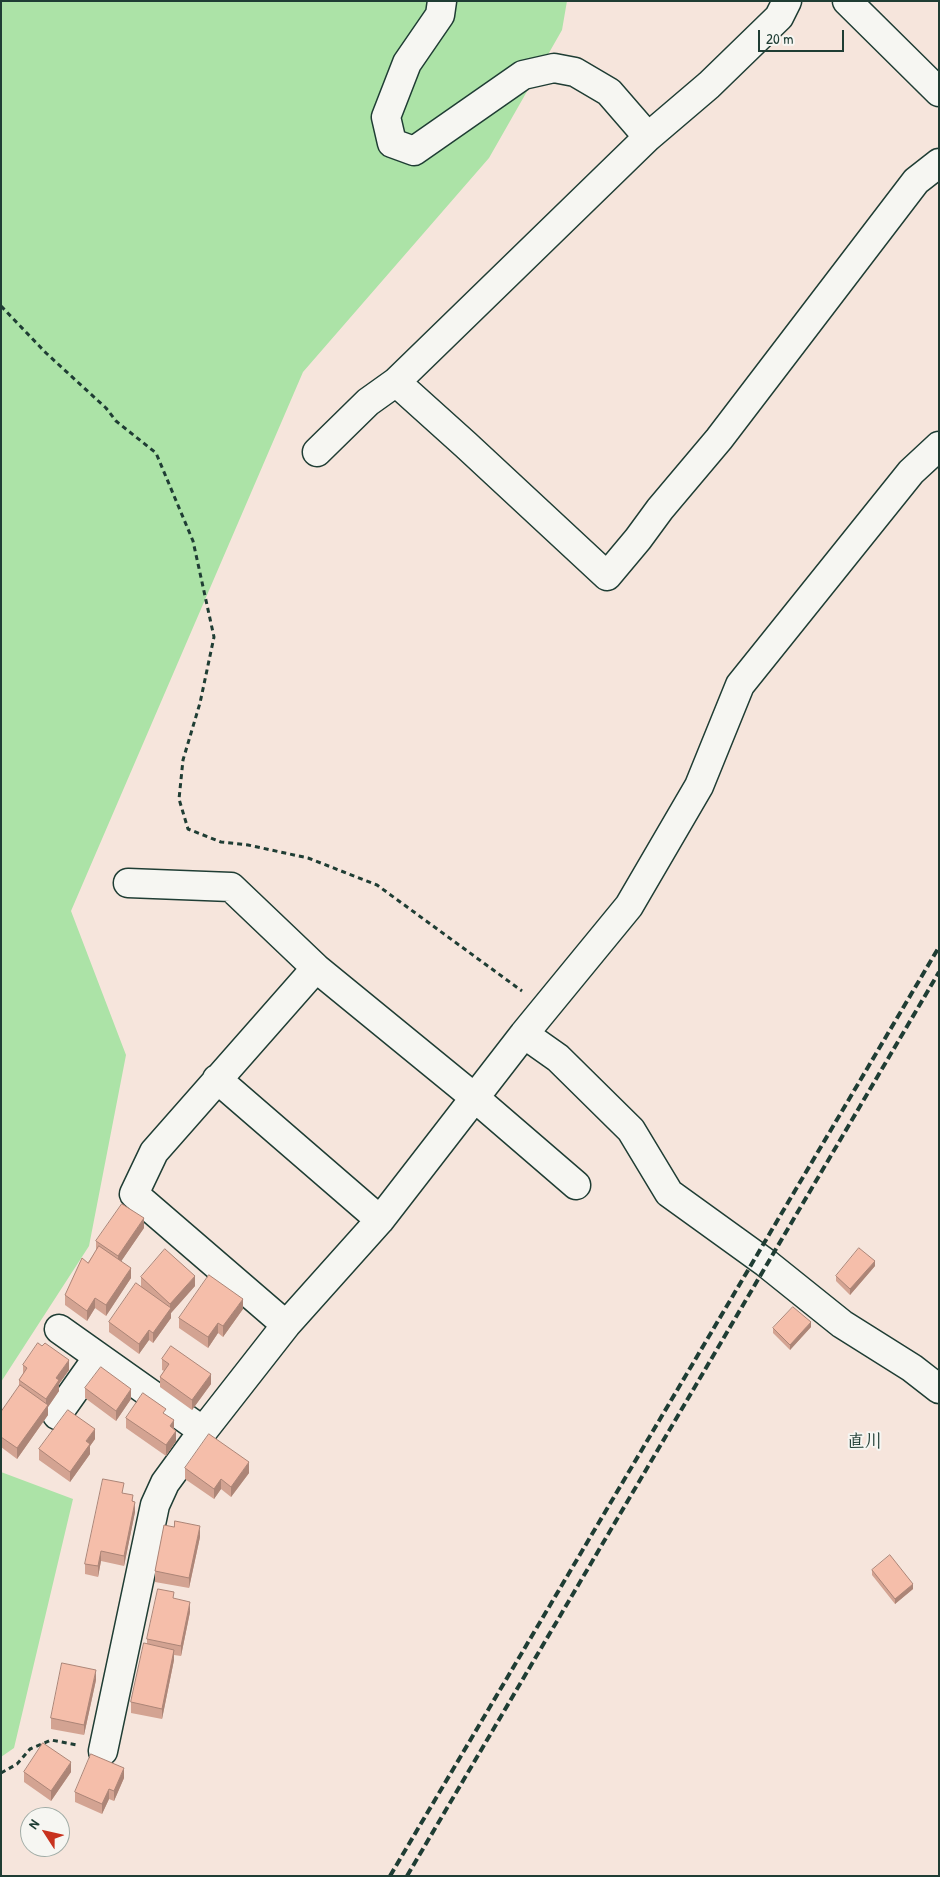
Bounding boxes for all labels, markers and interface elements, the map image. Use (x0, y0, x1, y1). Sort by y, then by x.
scale bar (760, 20, 846, 52)
text: 20 m (766, 28, 793, 49)
district label: 直川 (847, 1431, 883, 1453)
north arrow (20, 1807, 70, 1857)
text: N (23, 1815, 43, 1832)

